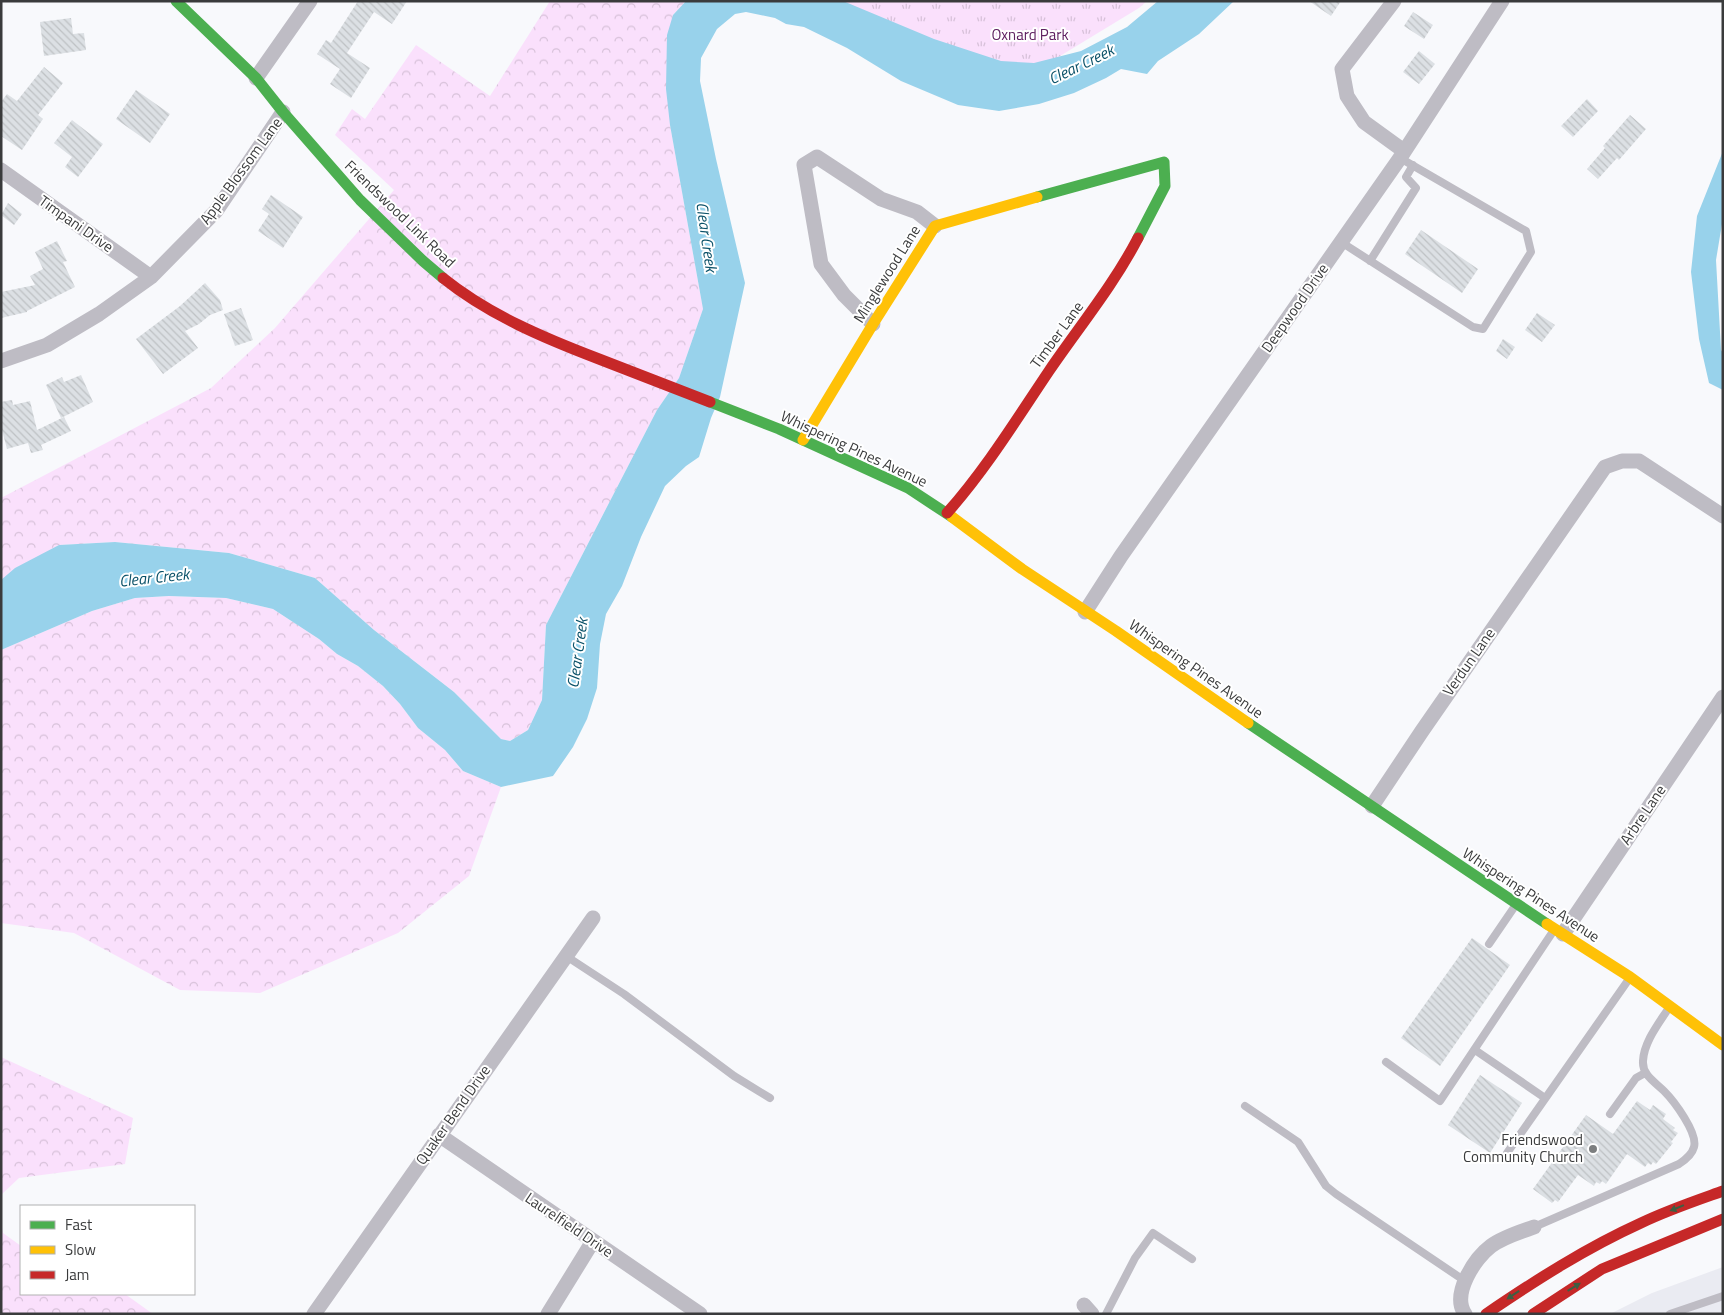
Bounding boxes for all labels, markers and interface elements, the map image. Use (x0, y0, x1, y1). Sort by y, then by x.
park label: Oxnard Park (991, 23, 1069, 46)
water label: Clear Creek (1044, 37, 1120, 90)
street label: Apple Blossom Lane (194, 112, 287, 229)
street label: Friendswood Link Road (340, 155, 461, 273)
street label: Timpani Drive (34, 189, 118, 258)
water label: Clear Creek (690, 201, 724, 275)
street label: Minglewood Lane (847, 220, 926, 327)
street label: Deepwood Drive (1255, 259, 1334, 357)
street label: Timber Lane (1024, 296, 1089, 373)
street label: Whispering Pines Avenue (777, 404, 931, 493)
water label: Clear Creek (118, 561, 192, 593)
street label: Whispering Pines Avenue (1124, 613, 1268, 724)
water label: Clear Creek (560, 615, 594, 689)
street label: Verdun Lane (1437, 623, 1500, 700)
street label: Arbre Lane (1614, 780, 1671, 849)
street label: Whispering Pines Avenue (1458, 841, 1604, 948)
street label: Quaker Bend Drive (410, 1060, 496, 1169)
place label: Friendswood Community Church (1463, 1128, 1583, 1168)
marker: Friendswood Community Church (1587, 1143, 1599, 1155)
street label: Laurelfield Drive (521, 1187, 618, 1263)
one-way arrow (1669, 1204, 1684, 1212)
legend (20, 1205, 195, 1295)
text: Fast (65, 1213, 93, 1236)
text: Slow (65, 1238, 96, 1261)
text: Jam (65, 1263, 89, 1286)
one-way arrow (1567, 1282, 1580, 1291)
one-way arrow (1506, 1290, 1520, 1300)

